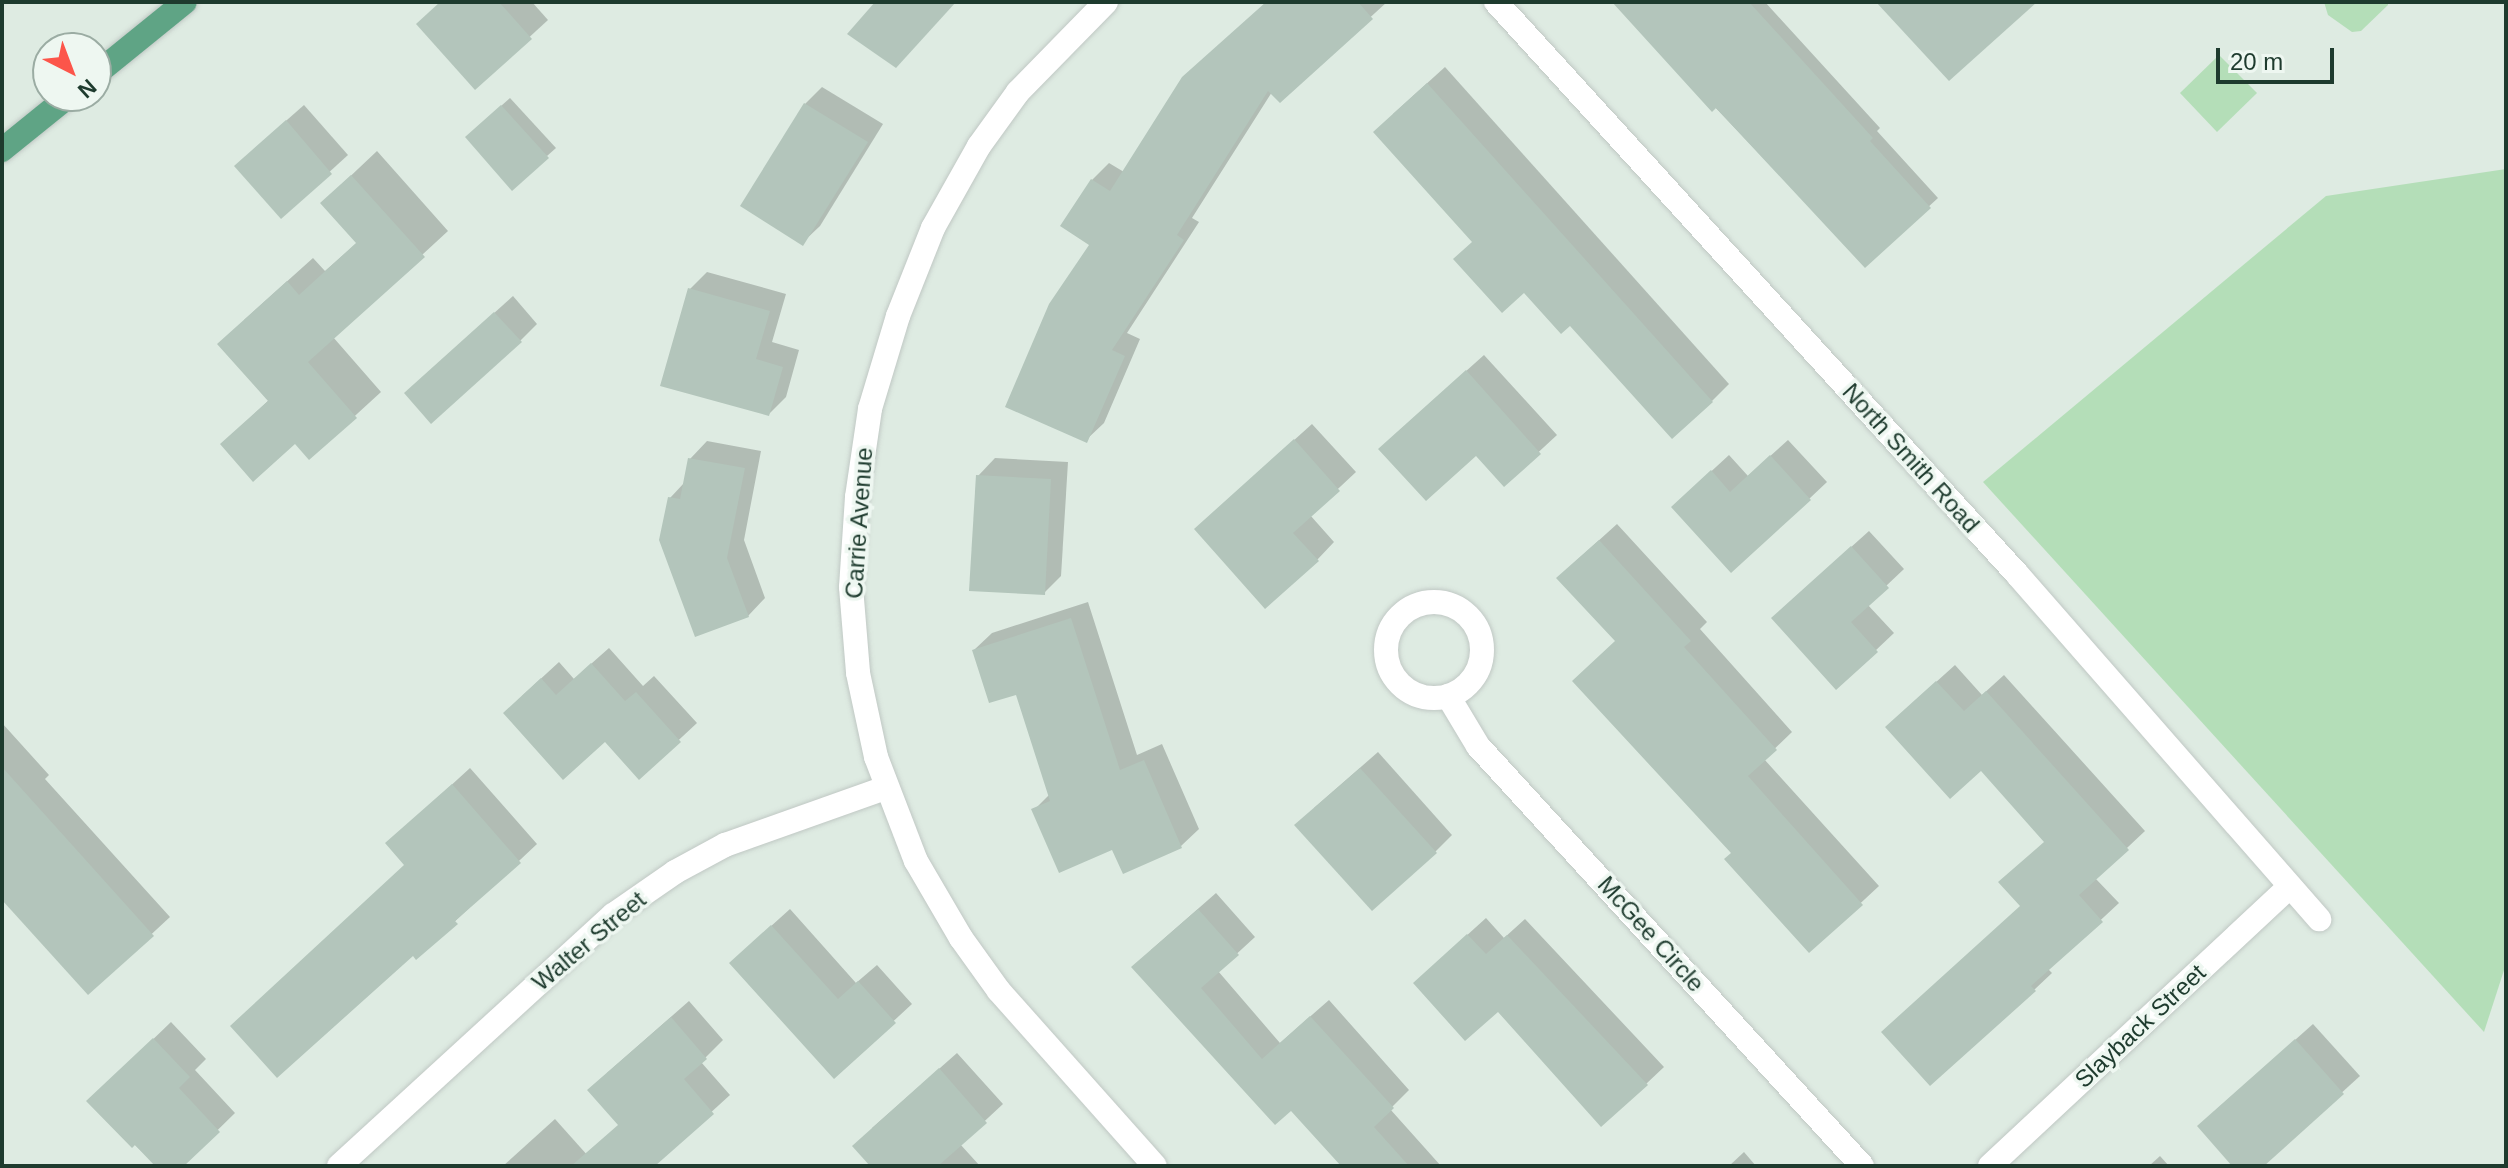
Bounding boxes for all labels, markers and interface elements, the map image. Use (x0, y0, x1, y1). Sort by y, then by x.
north arrow (32, 32, 112, 112)
scale bar (2220, 32, 2338, 82)
text: 20 m (2230, 48, 2283, 75)
text: N (73, 74, 101, 103)
street label: North Smith Road (1836, 377, 1986, 539)
street label: Carrie Avenue (839, 446, 879, 600)
street label: McGee Circle (1592, 870, 1710, 998)
street label: Walter Street (526, 885, 652, 997)
street label: Slayback Street (2069, 958, 2211, 1094)

